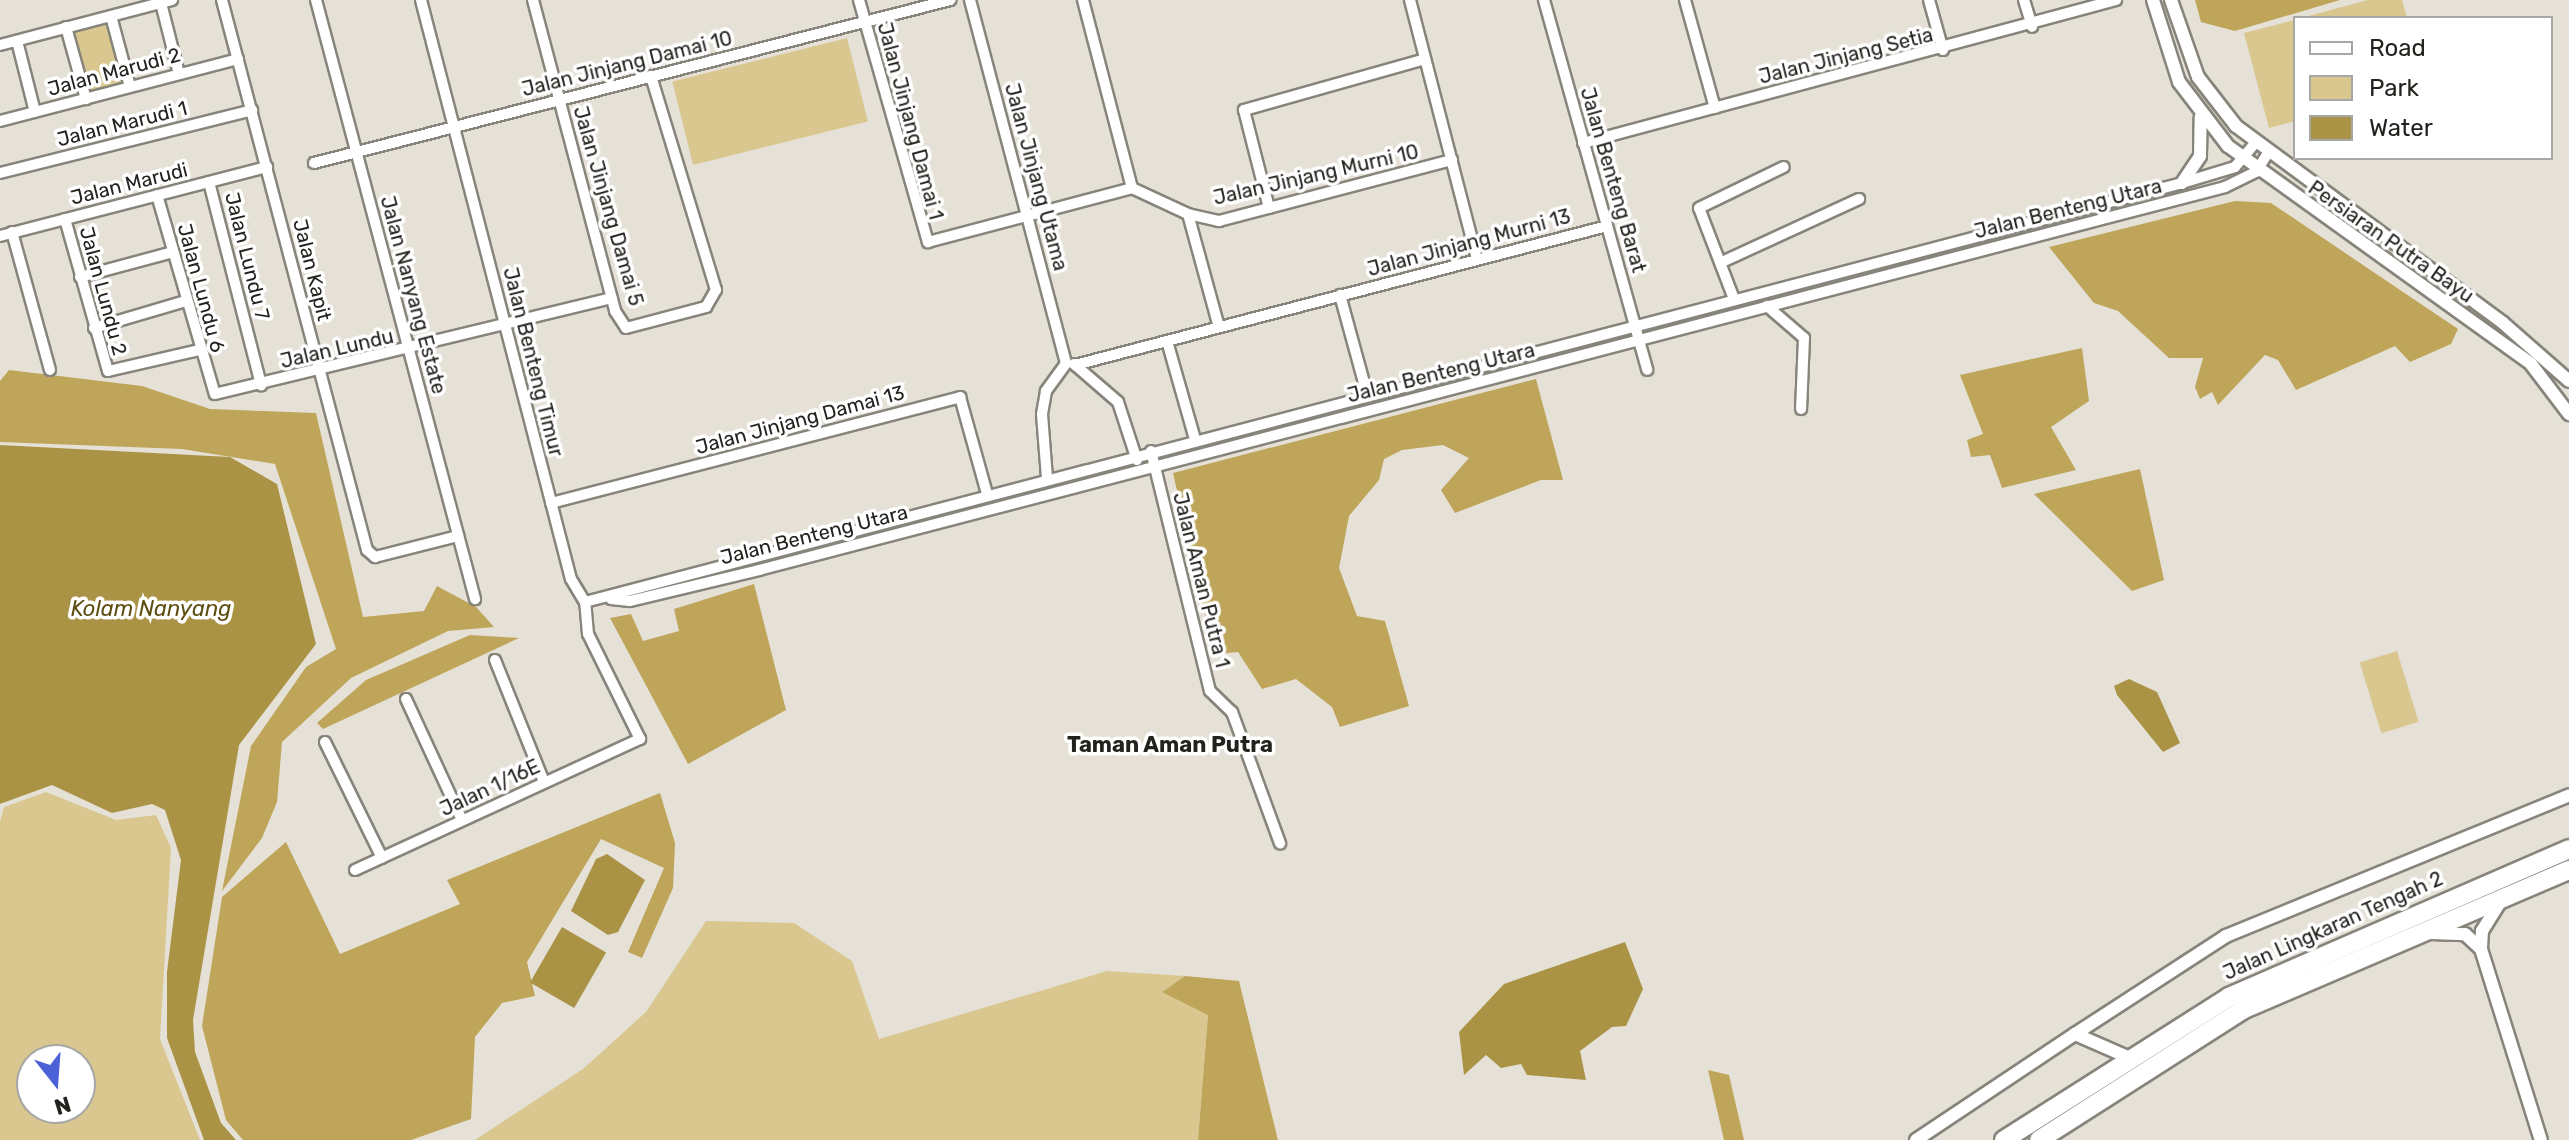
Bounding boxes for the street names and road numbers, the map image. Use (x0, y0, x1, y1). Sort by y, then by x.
street label: Jalan Jinjang Damai 1 (872, 20, 948, 222)
street label: Jalan Jinjang Setia (1756, 23, 1936, 89)
street label: Jalan Jinjang Damai 10 (519, 26, 735, 102)
street label: Jalan Marudi 2 (45, 43, 183, 101)
street label: Jalan Jinjang Utama (999, 81, 1073, 273)
street label: Jalan Benteng Barat (1575, 85, 1651, 275)
street label: Jalan Marudi 1 (54, 96, 190, 152)
street label: Jalan Jinjang Damai 5 (568, 103, 648, 309)
street label: Jalan Jinjang Murni 10 (1211, 140, 1421, 210)
street label: Jalan Marudi (68, 158, 190, 210)
street label: Jalan Benteng Utara (1972, 174, 2164, 244)
street label: Persiaran Putra Bayu (2304, 176, 2478, 308)
street label: Jalan Lundu 7 (220, 190, 274, 322)
street label: Jalan Nanyang Estate (375, 193, 451, 397)
street label: Jalan Jinjang Murni 13 (1365, 204, 1573, 282)
street label: Jalan Kapit (288, 217, 336, 323)
street label: Jalan Lundu 6 (172, 221, 230, 355)
street label: Jalan Lundu 2 (74, 224, 132, 358)
street label: Jalan Benteng Timur (498, 265, 568, 459)
street label: Jalan Lundu (278, 324, 396, 374)
street label: Jalan Benteng Utara (1345, 338, 1537, 408)
street label: Jalan Jinjang Damai 13 (693, 381, 907, 459)
street label: Jalan Aman Putra 1 (1168, 490, 1234, 670)
street label: Jalan Benteng Utara (718, 500, 910, 570)
street label: Jalan 1/16E (436, 754, 544, 822)
street label: Jalan Lingkaran Tengah 2 (2219, 867, 2447, 985)

